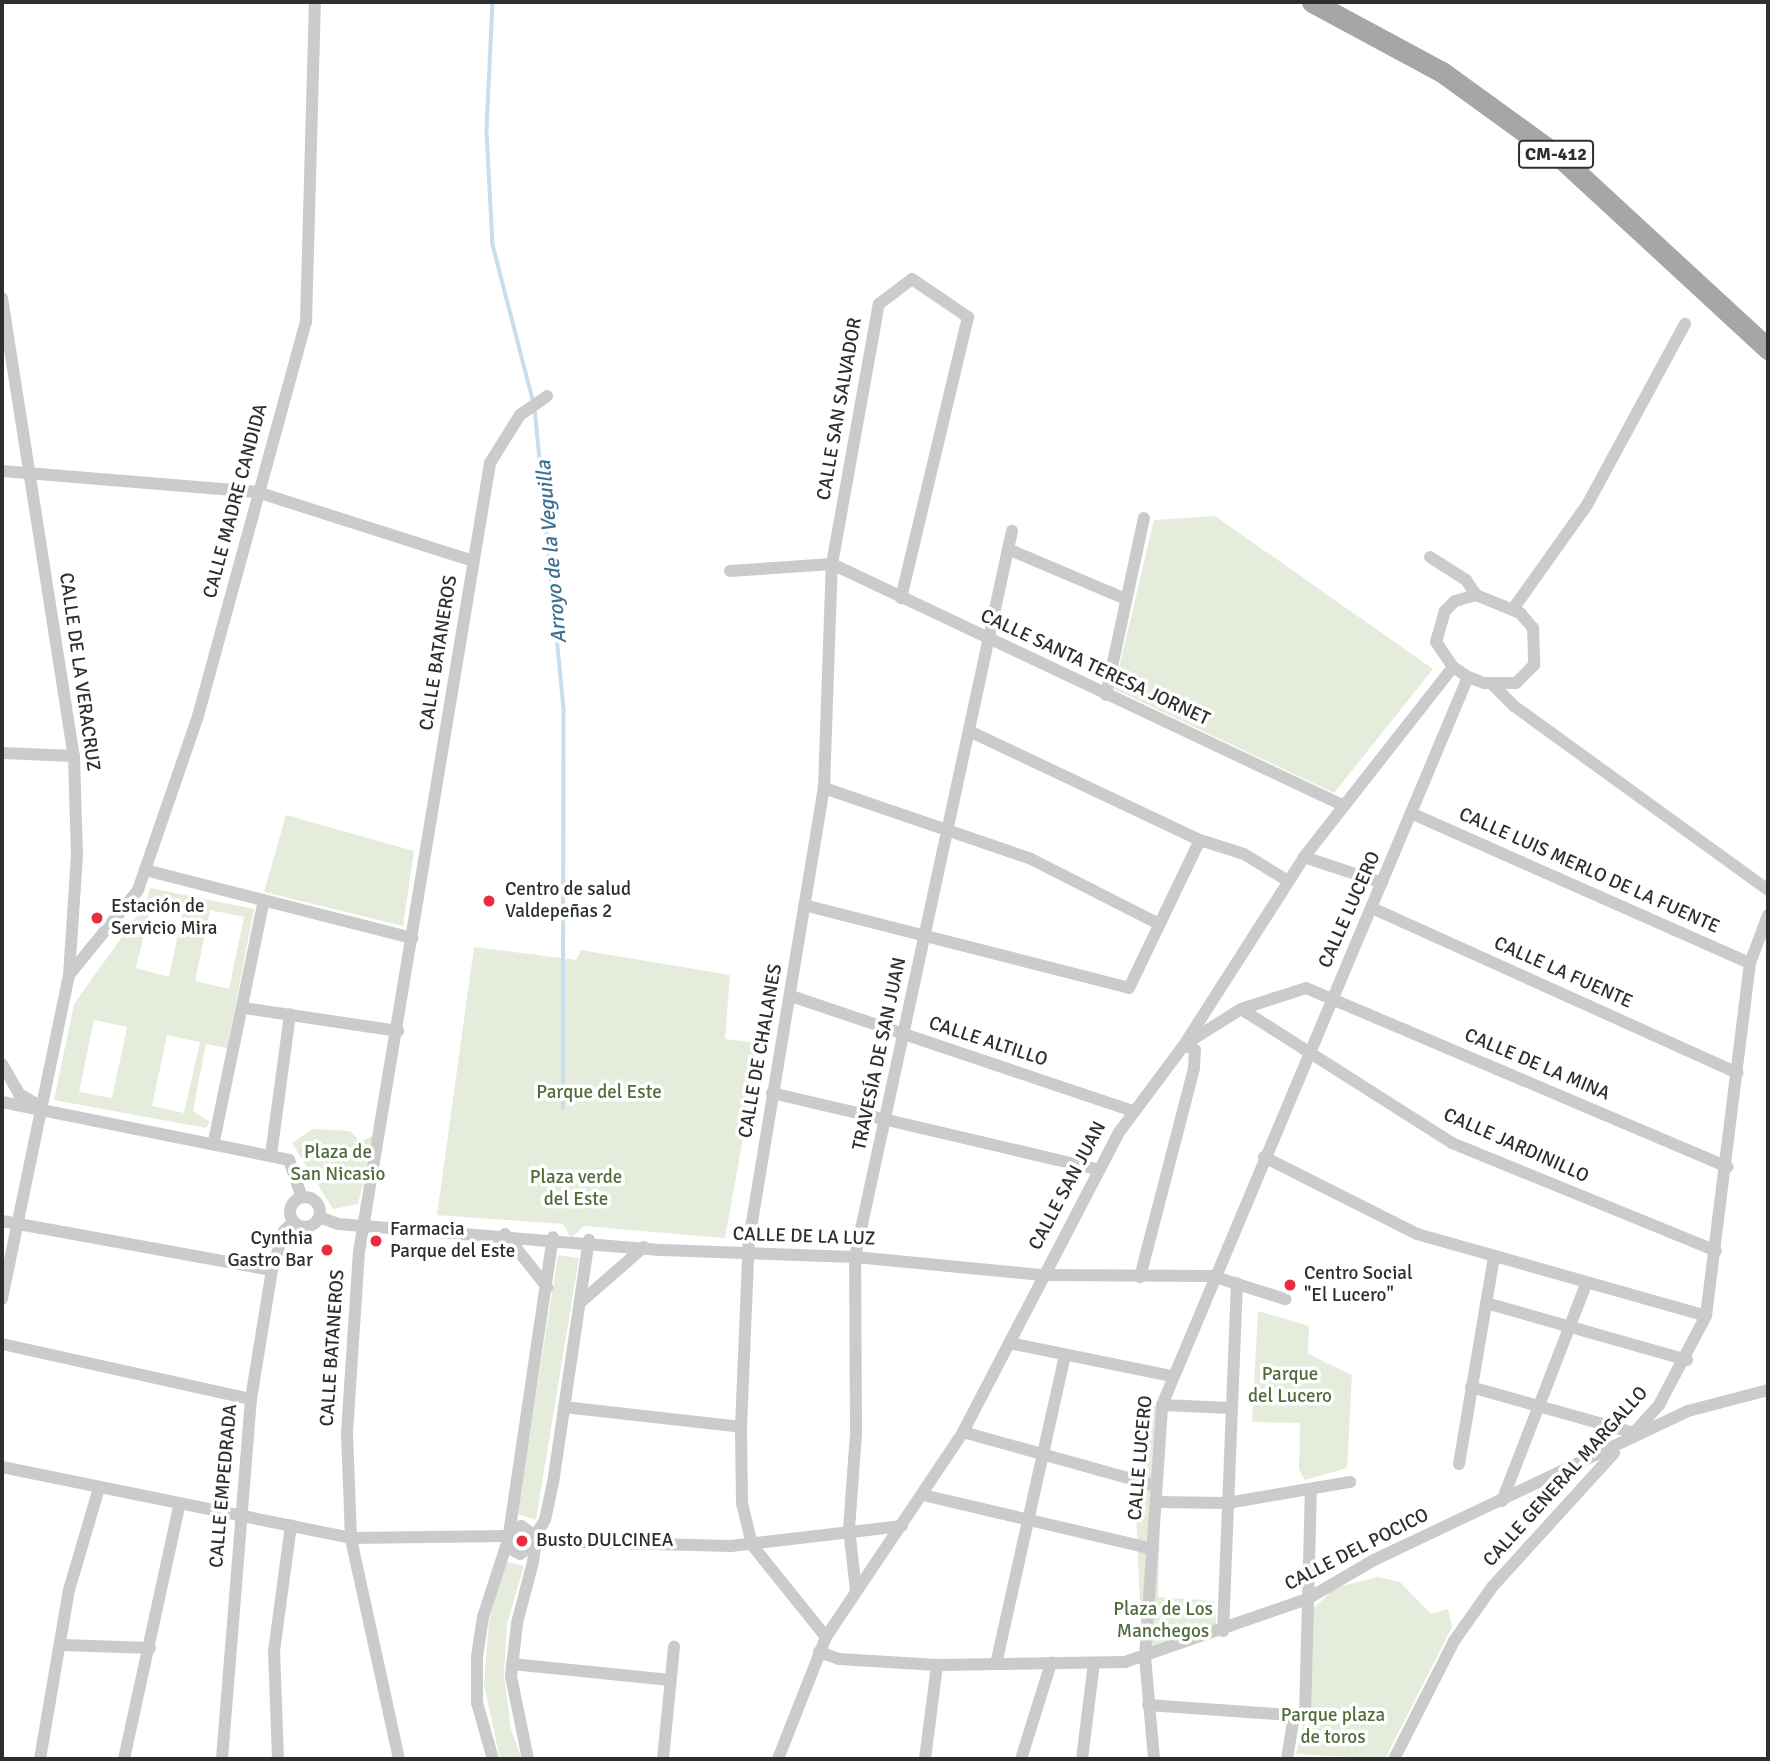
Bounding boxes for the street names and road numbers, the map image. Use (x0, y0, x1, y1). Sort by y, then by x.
road number: CM-412 (1518, 140, 1594, 168)
street label: CALLE SAN SALVADOR (813, 316, 867, 502)
street label: CALLE MADRE CANDIDA (199, 401, 273, 601)
street label: CALLE DE LA VERACRUZ (54, 571, 104, 773)
street label: CALLE BATANEROS (415, 574, 463, 732)
street label: CALLE SANTA TERESA JORNET (977, 605, 1213, 731)
street label: CALLE LUIS MERLO DE LA FUENTE (1455, 803, 1723, 939)
street label: CALLE LUCERO (1314, 848, 1386, 972)
street label: CALLE LA FUENTE (1490, 932, 1636, 1014)
street label: TRAVESÍA DE SAN JUAN (848, 955, 912, 1153)
street label: CALLE DE CHALANES (734, 962, 788, 1140)
street label: CALLE ALTILLO (926, 1012, 1050, 1072)
street label: CALLE DE LA MINA (1461, 1024, 1613, 1106)
street label: CALLE JARDINILLO (1440, 1104, 1592, 1188)
street label: CALLE SAN JUAN (1025, 1118, 1111, 1254)
street label: CALLE DE LA LUZ (732, 1223, 876, 1251)
street label: CALLE BATANEROS (316, 1269, 350, 1427)
street label: CALLE GENERAL MARGALLO (1479, 1382, 1653, 1572)
street label: CALLE LUCERO (1124, 1395, 1158, 1521)
street label: CALLE EMPEDRADA (205, 1403, 243, 1569)
street label: CALLE DEL POCICO (1281, 1504, 1433, 1596)

